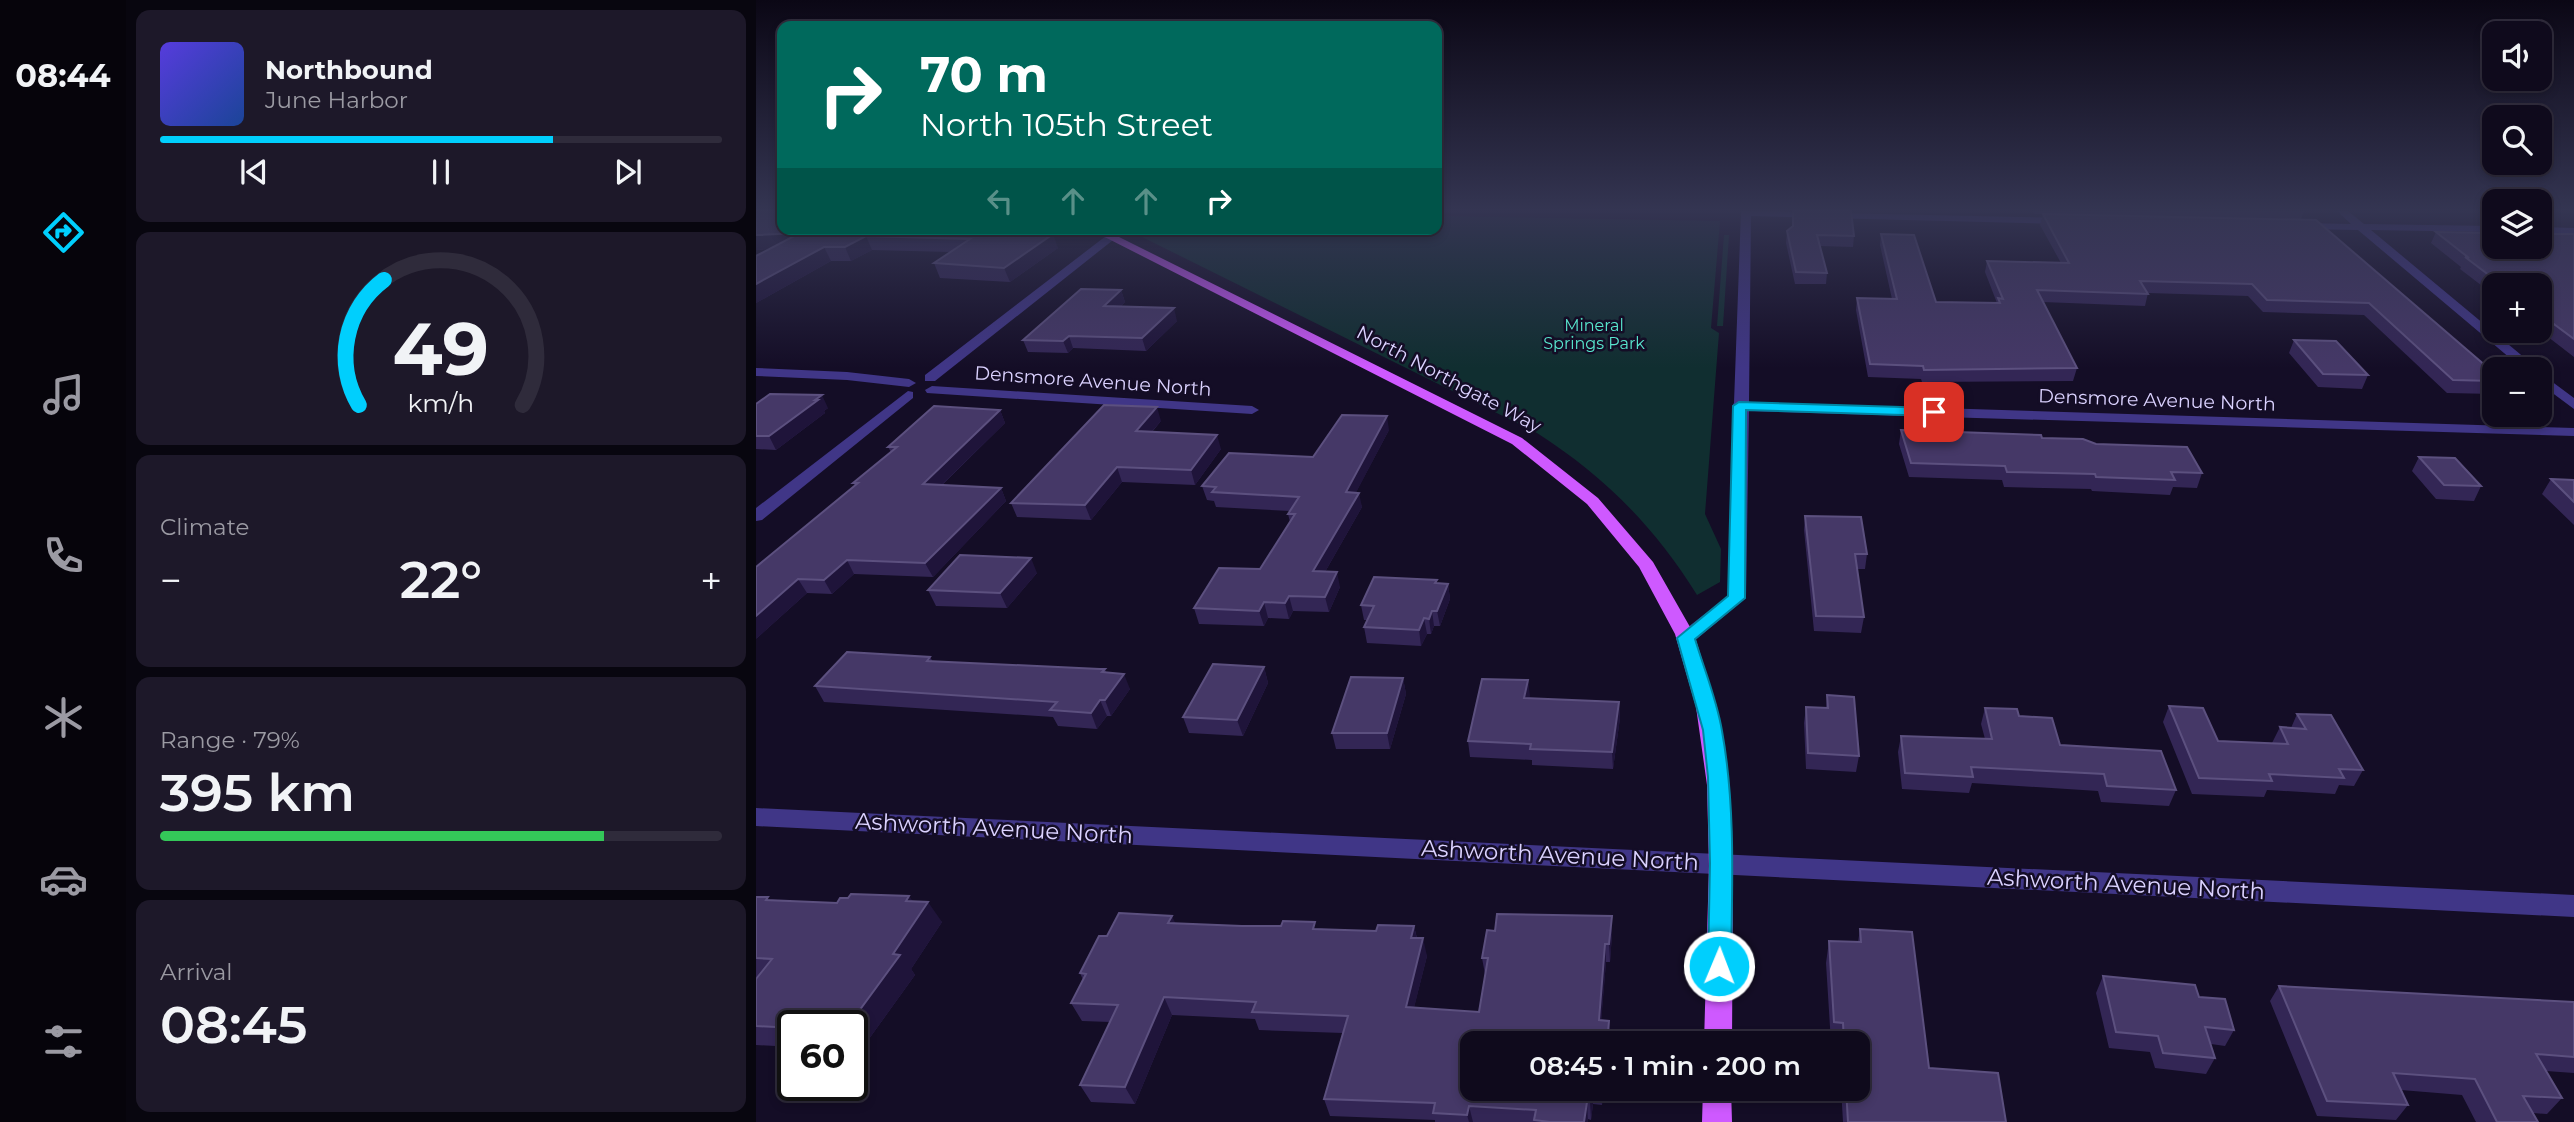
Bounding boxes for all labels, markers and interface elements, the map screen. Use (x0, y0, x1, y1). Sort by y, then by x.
map controls (2482, 21, 2552, 427)
button: sound (2482, 21, 2552, 91)
text: 70 m (920, 45, 1048, 104)
icon: right (805, 49, 896, 140)
text: Northbound (265, 54, 433, 86)
text: 08:44 (15, 56, 111, 95)
text: June Harbor (265, 86, 408, 114)
text: North 105th Street (920, 105, 1213, 144)
button: search (2482, 105, 2552, 175)
icon: previous (235, 153, 273, 191)
icon: pause (422, 153, 460, 191)
icon: next (609, 153, 647, 191)
icon: left (981, 182, 1019, 220)
icon: ahead (1054, 182, 1092, 220)
icon: ahead (1127, 182, 1165, 220)
icon: right (1200, 182, 1238, 220)
button: layers (2482, 189, 2552, 259)
icon: directions (39, 208, 88, 257)
button: + (2482, 273, 2552, 343)
text: 49 (393, 305, 489, 393)
park label: Mineral Springs Park (1543, 316, 1645, 353)
street label: North Northgate Way (1353, 321, 1546, 438)
button: − (2482, 357, 2552, 427)
street label: Densmore Avenue North (974, 361, 1212, 401)
icon: music (39, 370, 88, 419)
pin (1904, 382, 1964, 442)
street label: Densmore Avenue North (2038, 384, 2276, 416)
text: km/h (408, 387, 474, 417)
icon: arrive (1915, 393, 1953, 431)
text: Climate (160, 513, 249, 541)
icon: phone (39, 531, 88, 580)
text: 22° (400, 548, 482, 611)
text: − (160, 557, 182, 604)
text: + (700, 557, 722, 604)
icon: climate (39, 693, 88, 742)
text: Range · 79% (160, 726, 300, 754)
text: 395 km (160, 761, 355, 824)
street label: Ashworth Avenue North (854, 807, 1134, 849)
street label: Ashworth Avenue North (1420, 834, 1700, 876)
icon: car (39, 855, 88, 904)
street label: Ashworth Avenue North (1986, 863, 2266, 905)
position arrow (1682, 929, 1756, 1003)
text: Arrival (160, 958, 233, 986)
text: 08:45 (160, 993, 307, 1056)
speed limit sign: 60 (777, 1010, 868, 1101)
icon: filters (39, 1017, 88, 1066)
text: 08:45 · 1 min · 200 m (1529, 1050, 1801, 1082)

